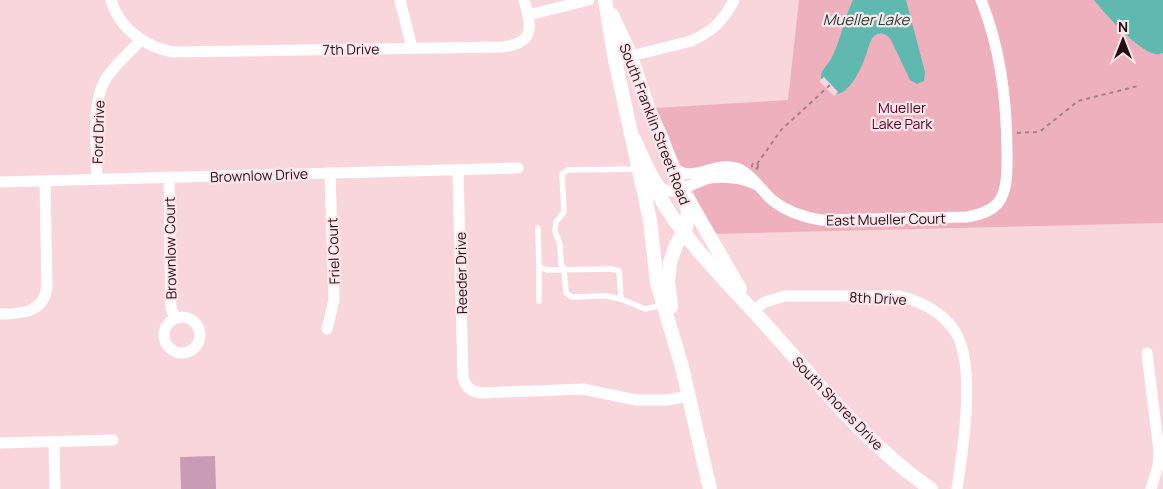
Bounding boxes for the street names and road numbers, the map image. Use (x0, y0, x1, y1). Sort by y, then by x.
street label: 7th Drive (323, 39, 379, 59)
street label: South Franklin Street Road (615, 41, 695, 207)
street label: Ford Drive (87, 100, 109, 164)
street label: Brownlow Drive (210, 164, 308, 186)
street label: Brownlow Court (160, 196, 180, 299)
street label: East Mueller Court (826, 208, 946, 230)
street label: Friel Court (322, 217, 344, 285)
street label: Reeder Drive (451, 232, 471, 314)
street label: 8th Drive (849, 287, 907, 309)
street label: South Shores Drive (788, 352, 888, 454)

